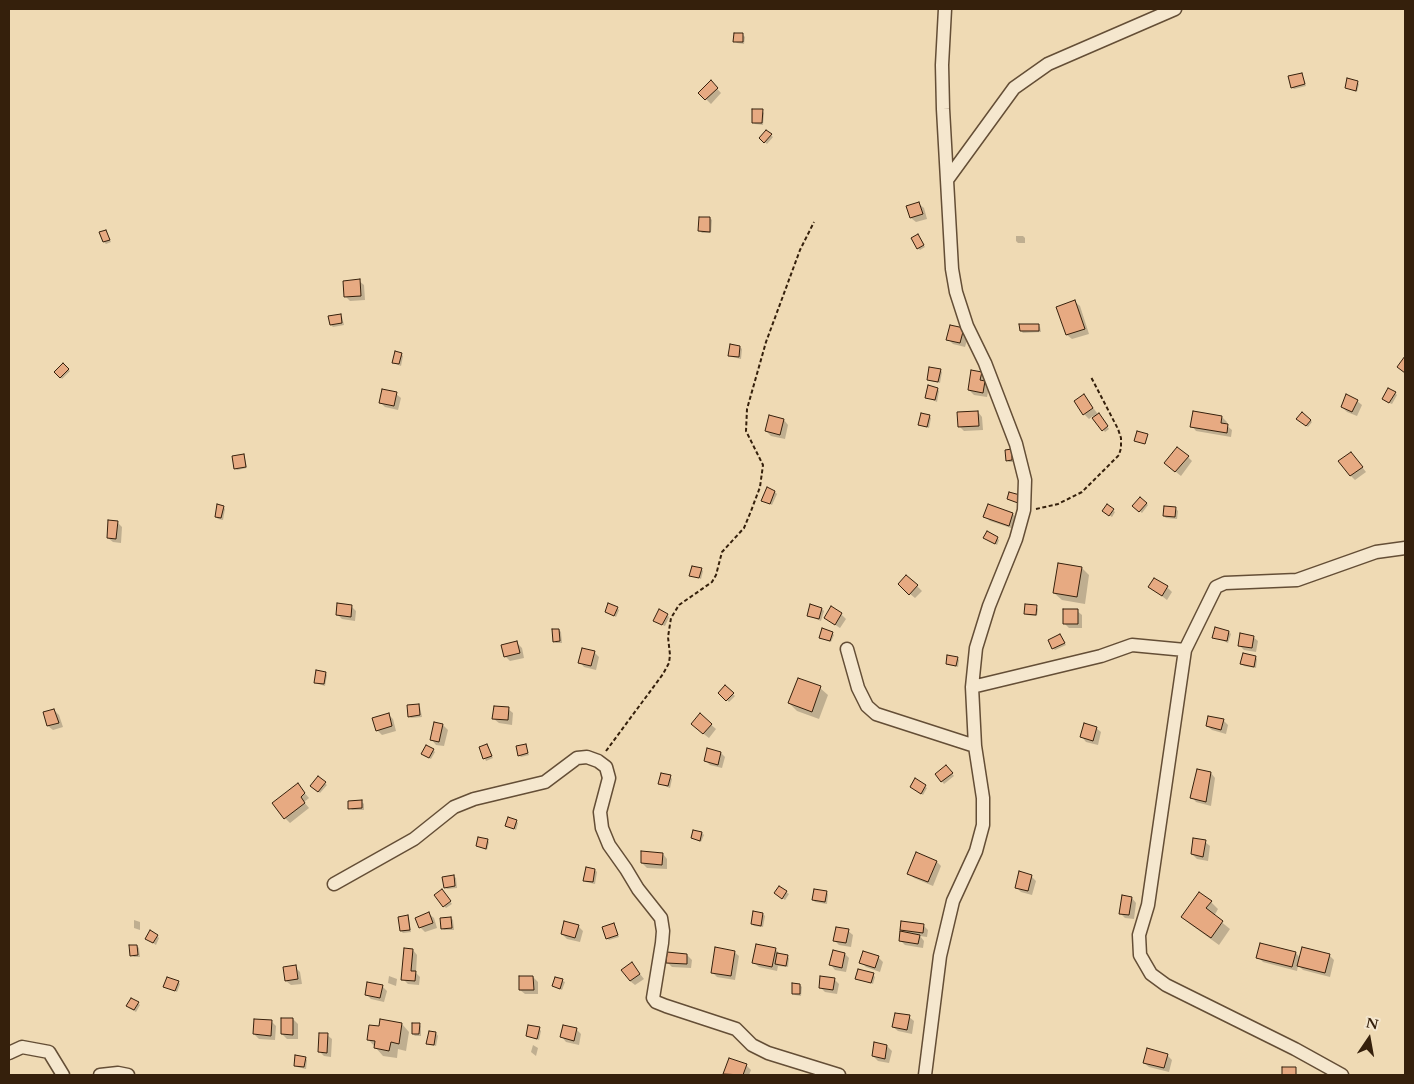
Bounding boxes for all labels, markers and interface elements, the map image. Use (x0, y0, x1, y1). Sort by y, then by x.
text: N (1364, 1013, 1380, 1034)
north arrow (1344, 1014, 1394, 1064)

